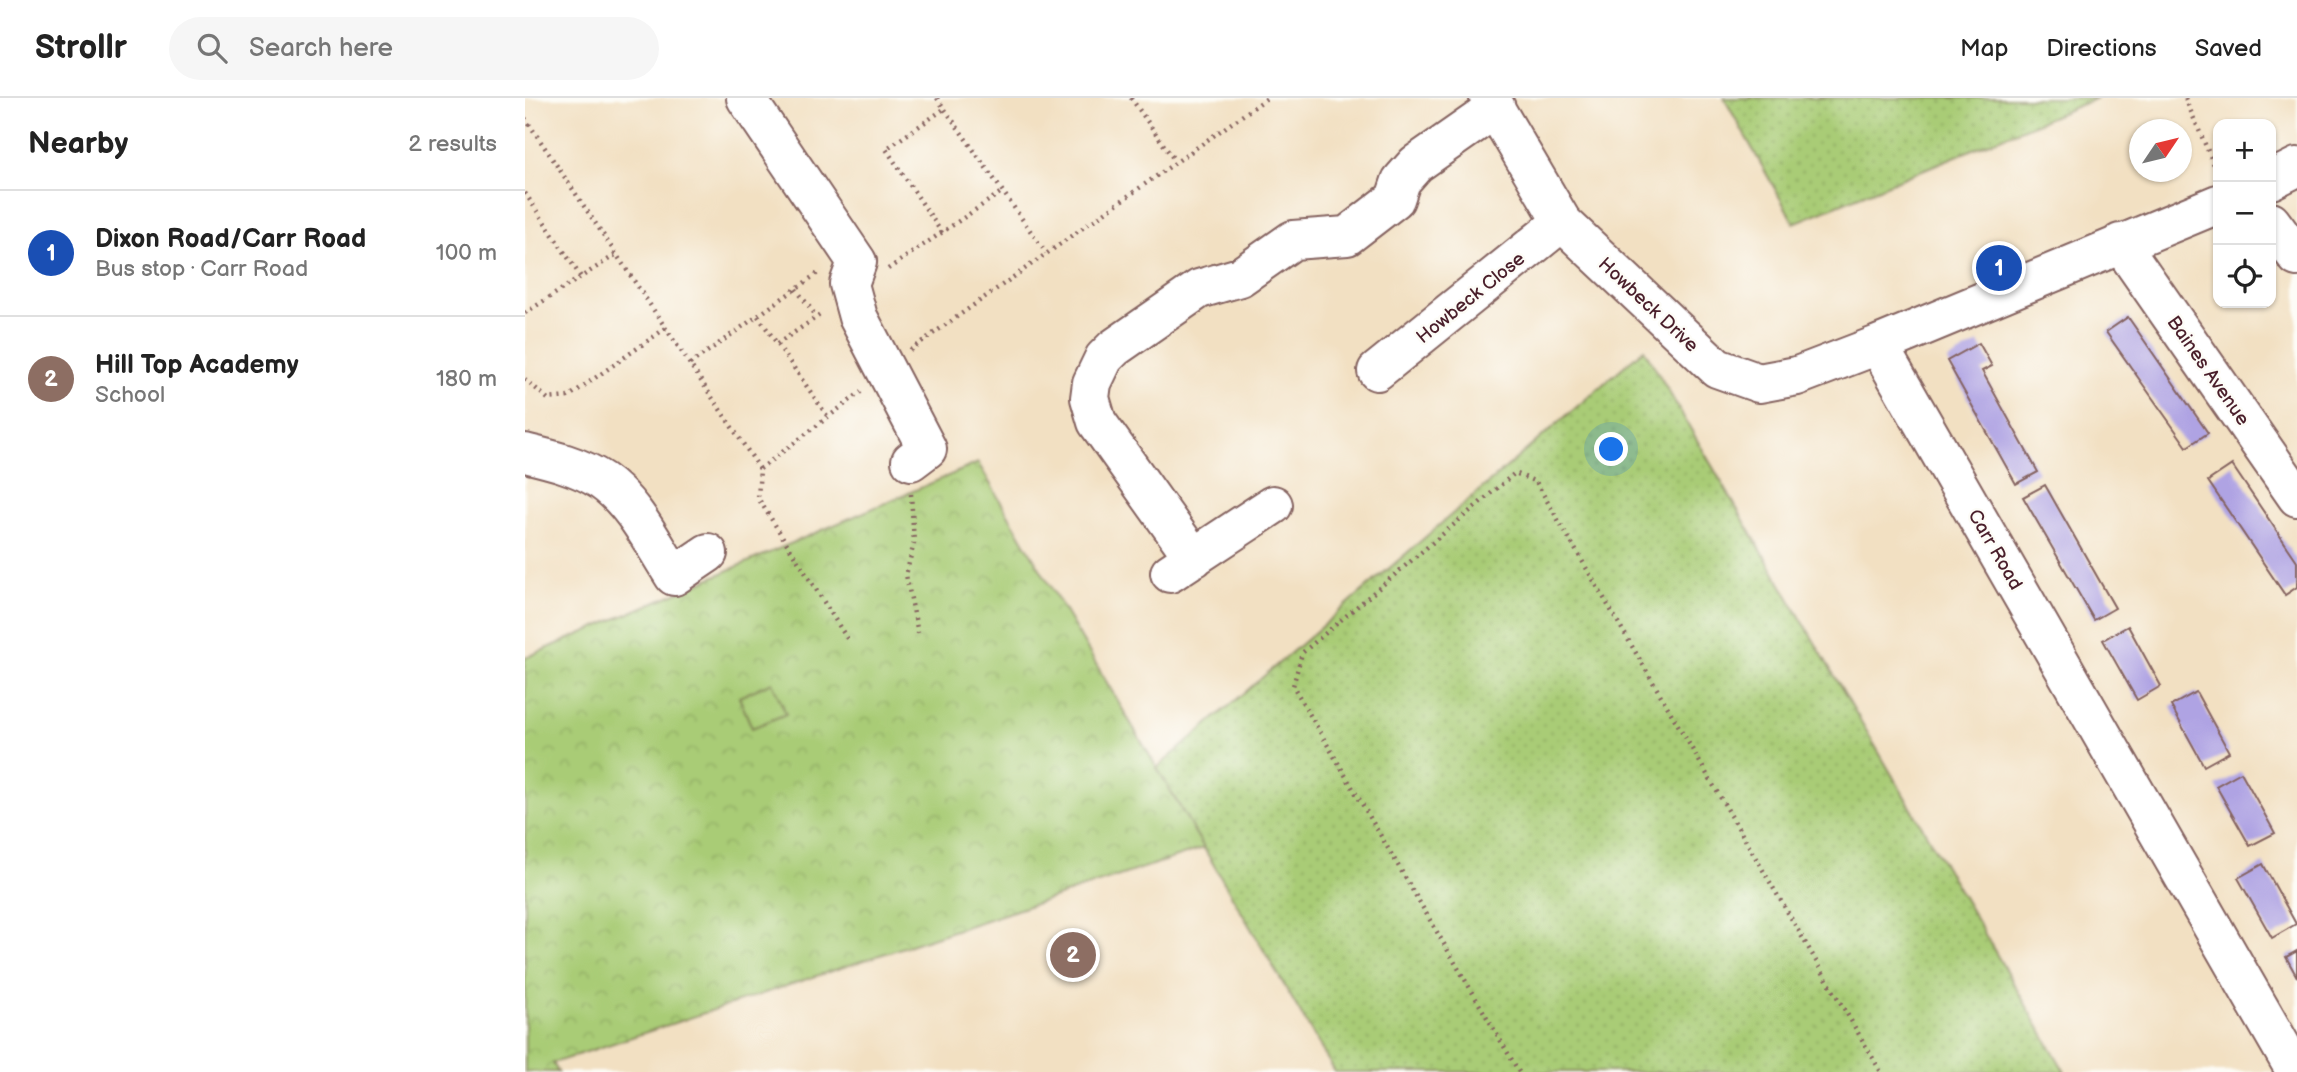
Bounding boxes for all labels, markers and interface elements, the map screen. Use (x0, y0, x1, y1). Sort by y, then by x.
search box (169, 17, 659, 80)
text: Strollr (35, 28, 127, 68)
icon: search (193, 29, 231, 67)
text: Search here (249, 33, 393, 64)
text: Map (1960, 34, 2008, 63)
text: Directions (2046, 34, 2157, 63)
text: Saved (2195, 34, 2262, 63)
north arrow (2129, 119, 2192, 182)
map controls (2213, 119, 2276, 308)
button: + (2213, 119, 2276, 182)
text: Nearby (28, 126, 128, 162)
text: 2 results (408, 130, 497, 158)
button: − (2213, 182, 2276, 245)
text: Dixon Road/Carr Road (95, 224, 366, 255)
text: 1 (46, 239, 56, 267)
text: 100 m (436, 239, 497, 267)
pin: 1 (1976, 242, 2022, 294)
button: locate (2213, 245, 2276, 308)
street label: Howbeck Close (1412, 247, 1530, 349)
street label: Howbeck Drive (1593, 253, 1703, 357)
text: Bus stop · Carr Road (95, 255, 308, 283)
street label: Baines Avenue (2161, 312, 2254, 430)
text: Hill Top Academy (95, 350, 299, 381)
text: 2 (44, 365, 58, 393)
text: 180 m (436, 365, 497, 393)
text: School (95, 381, 165, 409)
your location (1594, 432, 1628, 466)
street label: Carr Road (1962, 505, 2027, 594)
pin: 2 (1050, 929, 1096, 981)

